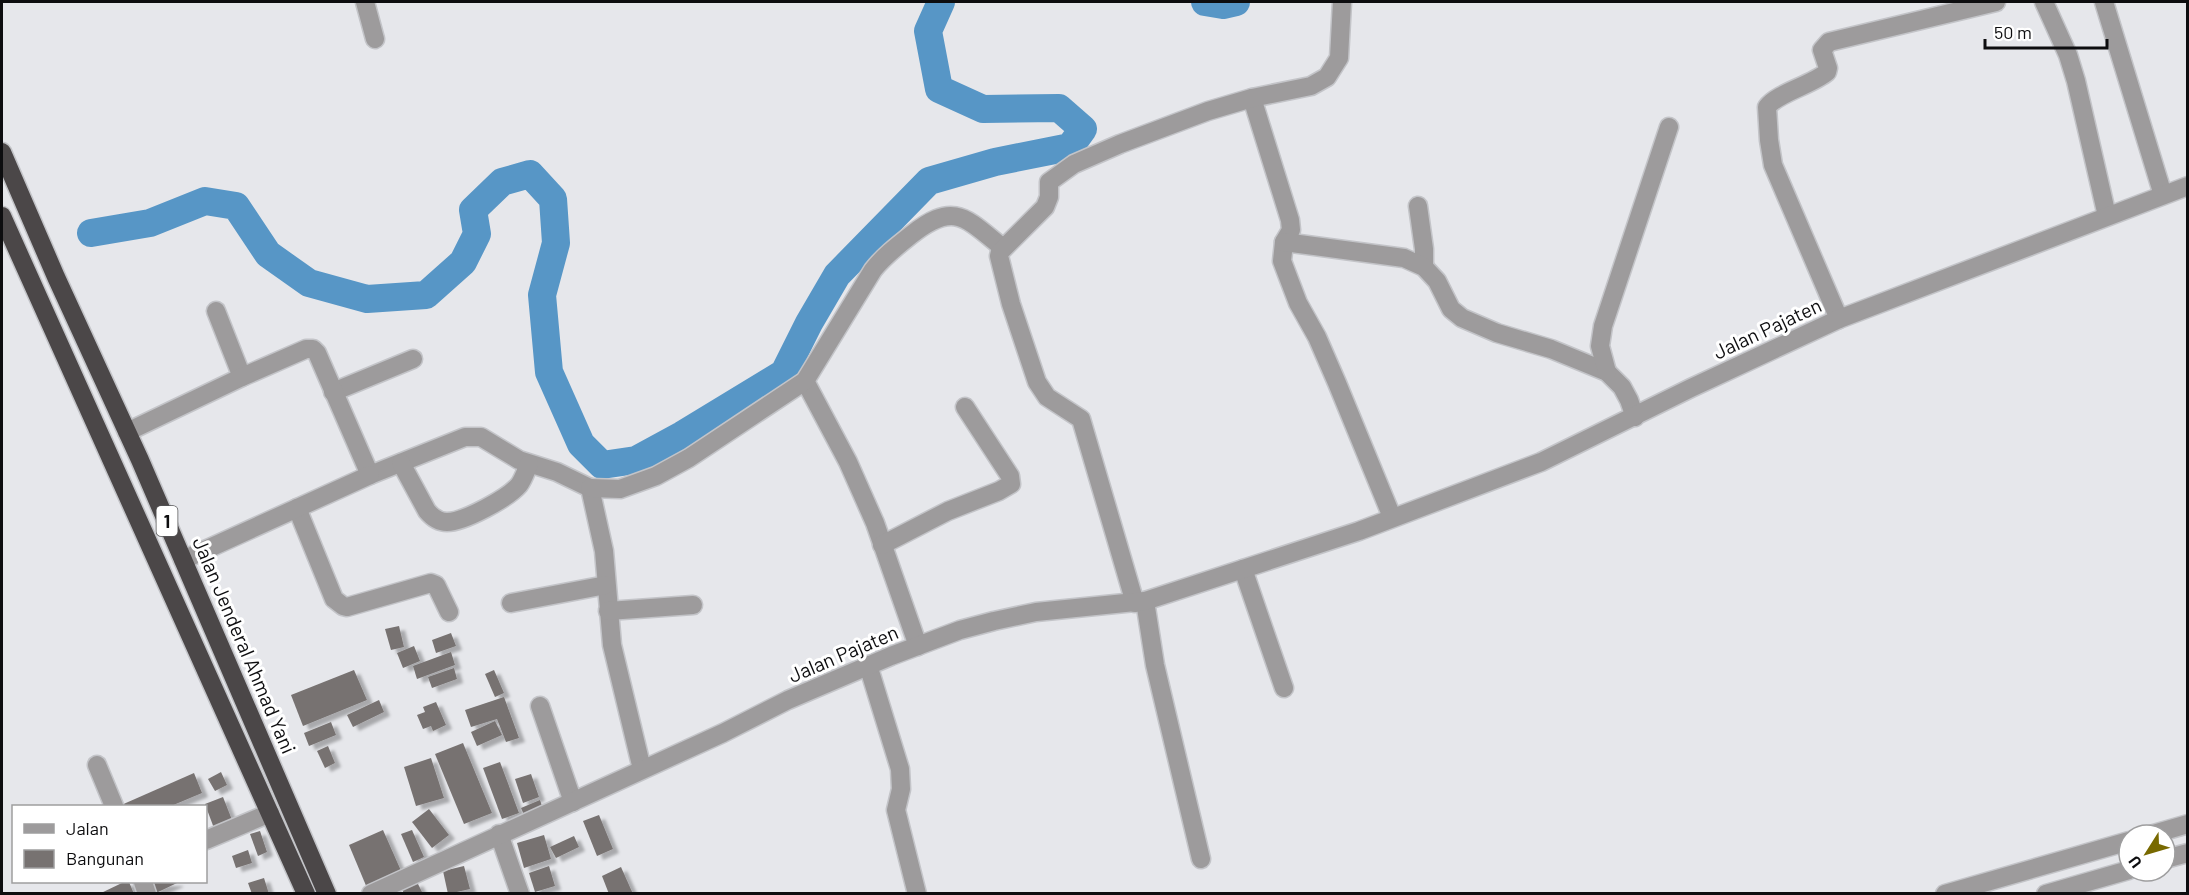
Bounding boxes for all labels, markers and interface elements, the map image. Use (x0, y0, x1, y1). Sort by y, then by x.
scale bar (1985, 12, 2106, 50)
text: 50 m (1994, 21, 2032, 43)
street label: Jalan Pajaten (1709, 292, 1825, 364)
road number: 1 (156, 506, 178, 536)
street label: Jalan Jenderal Ahmad Yani (188, 533, 302, 757)
street label: Jalan Pajaten (785, 619, 901, 687)
legend (12, 805, 207, 883)
text: Jalan (66, 817, 109, 839)
north arrow (2117, 823, 2177, 883)
text: Bangunan (66, 847, 144, 869)
text: U (2124, 853, 2145, 872)

